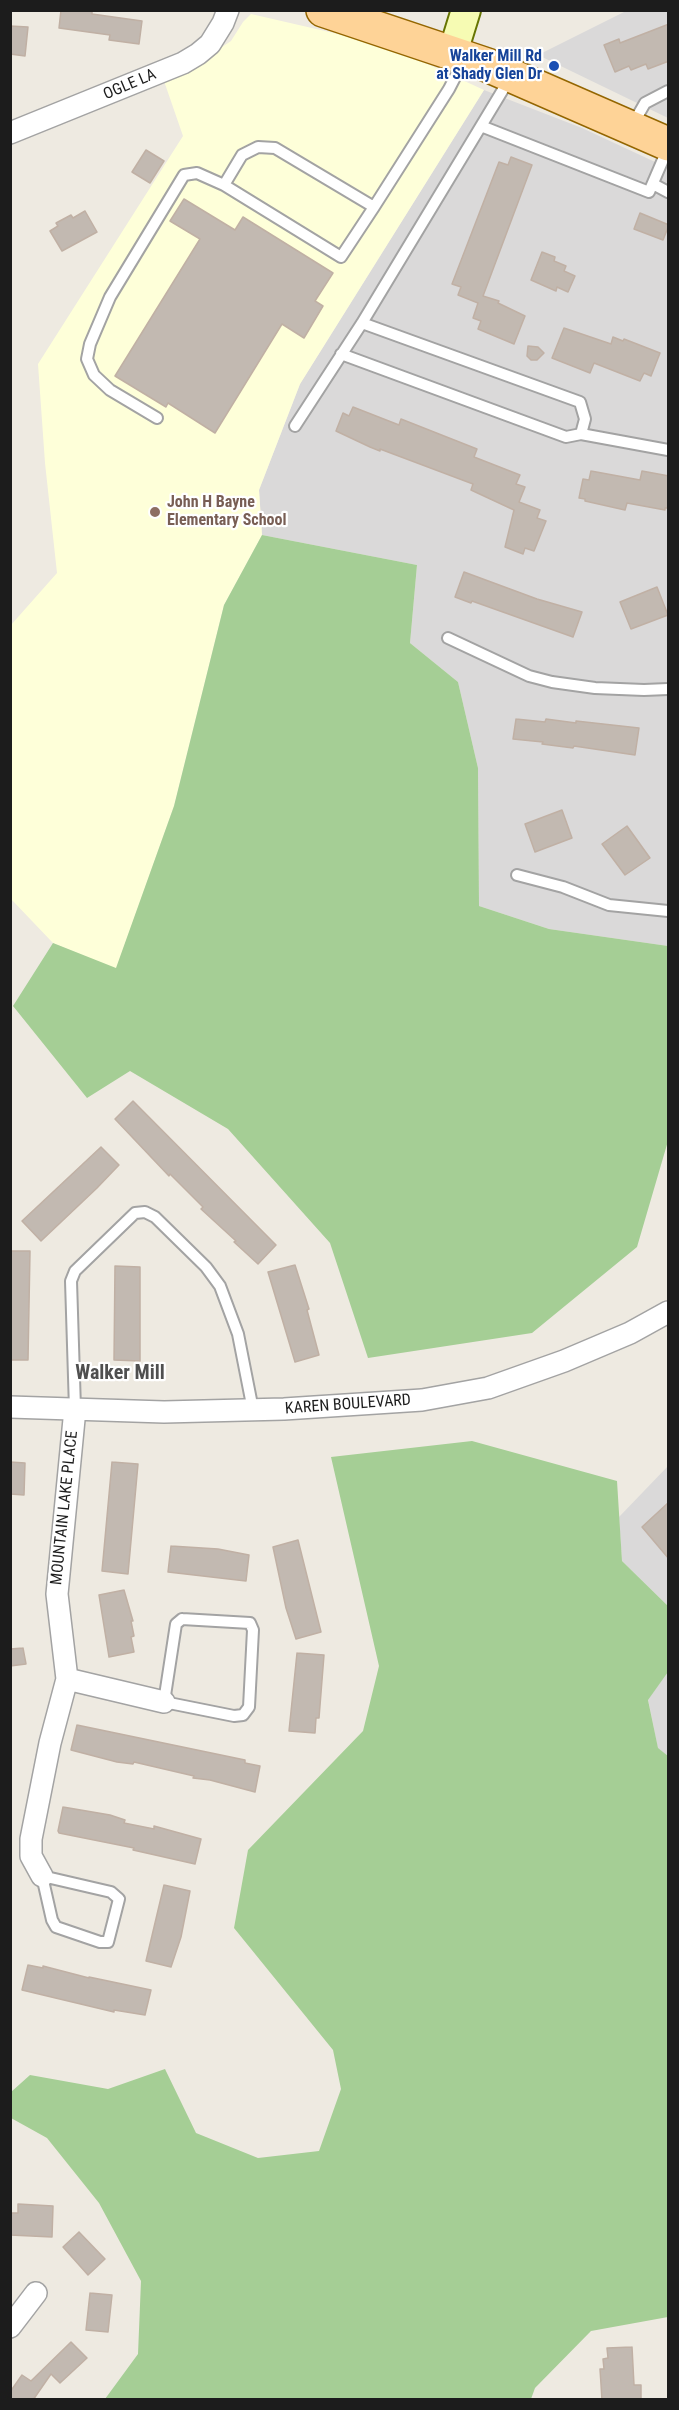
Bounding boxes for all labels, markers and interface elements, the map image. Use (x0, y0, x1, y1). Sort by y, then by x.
place label: Walker Mill Rd at Shady Glen Dr (436, 47, 542, 85)
marker: Walker Mill Rd at Shady Glen Dr (547, 59, 561, 73)
street label: OGLE LA (101, 65, 159, 105)
place label: John H Bayne Elementary School (167, 493, 286, 531)
marker: John H Bayne Elementary School (148, 505, 162, 519)
district label: Walker Mill (75, 1362, 165, 1386)
street label: KAREN BOULEVARD (284, 1391, 412, 1419)
street label: MOUNTAIN LAKE PLACE (47, 1430, 83, 1586)

